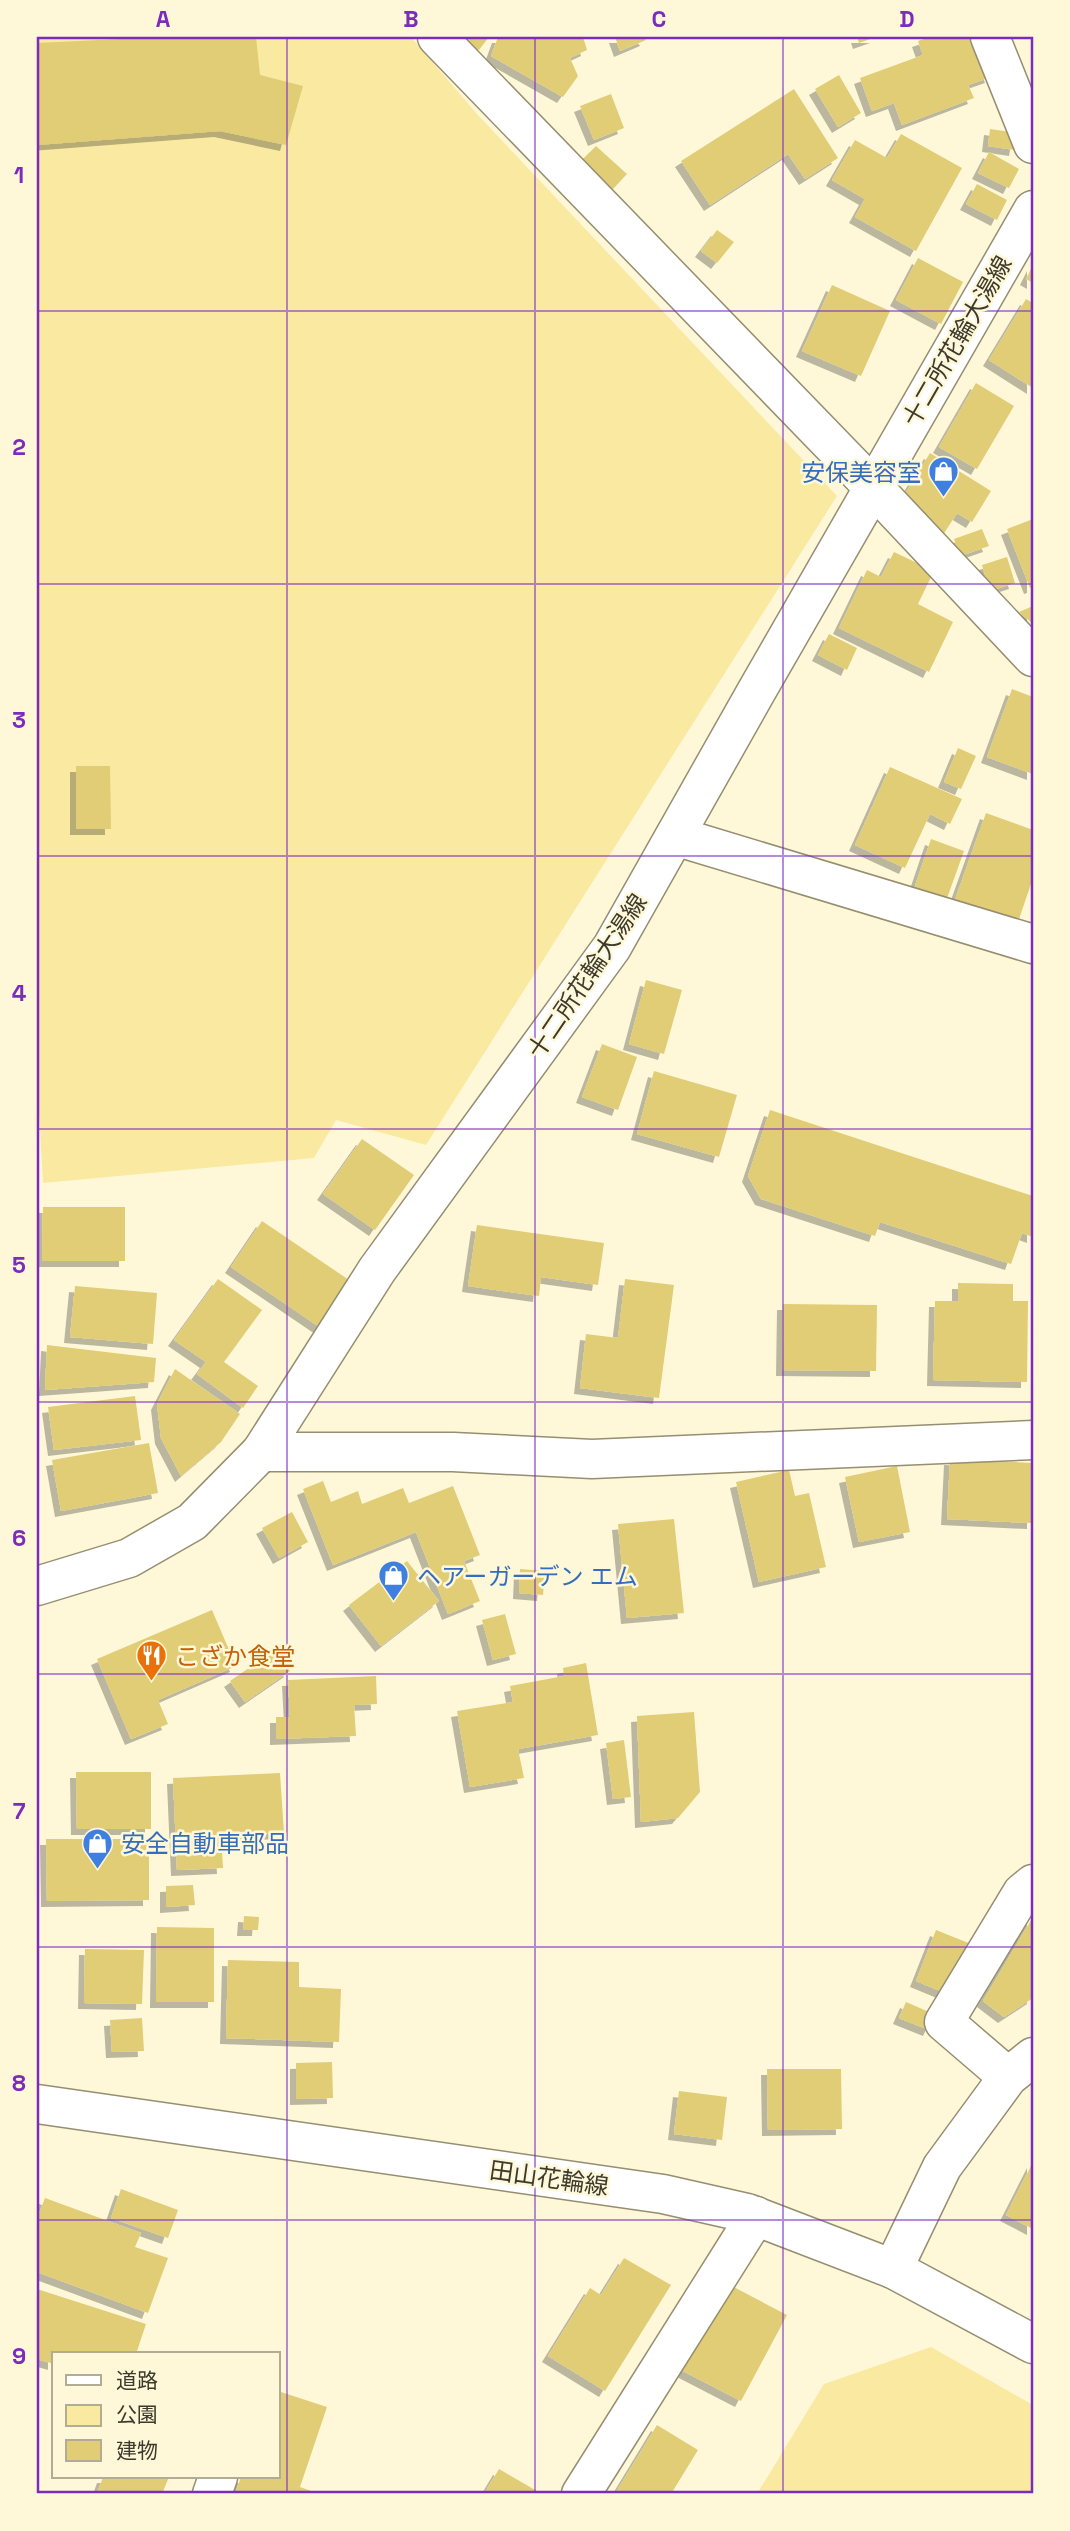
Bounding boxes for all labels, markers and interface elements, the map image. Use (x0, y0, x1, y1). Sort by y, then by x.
text: A (156, 4, 171, 34)
text: B (403, 4, 419, 34)
text: C (652, 4, 666, 34)
text: D (899, 4, 915, 34)
text: 1 (14, 160, 24, 190)
street label: 十二所花輪大湯線 (896, 250, 1018, 432)
text: 2 (12, 432, 26, 462)
shop icon: 安保美容室 (927, 455, 961, 499)
place label: 安保美容室 (801, 457, 921, 488)
text: 3 (12, 705, 26, 735)
street label: 十二所花輪大湯線 (520, 888, 654, 1064)
text: 4 (12, 978, 27, 1008)
text: 5 (12, 1250, 26, 1280)
text: 6 (12, 1523, 26, 1553)
shop icon: ヘアーガーデン エム (377, 1559, 411, 1603)
place label: ヘアーガーデン エム (417, 1561, 638, 1592)
restaurant icon: こざか食堂 (135, 1639, 169, 1683)
place label: こざか食堂 (175, 1641, 295, 1672)
text: 7 (13, 1796, 26, 1826)
shop icon: 安全自動車部品 (81, 1826, 115, 1870)
place label: 安全自動車部品 (121, 1828, 289, 1859)
text: 8 (12, 2068, 26, 2098)
street label: 田山花輪線 (487, 2154, 611, 2202)
text: 9 (12, 2341, 26, 2371)
legend (52, 2352, 280, 2478)
text: 道路 (116, 2367, 158, 2394)
text: 公園 (116, 2401, 158, 2428)
text: 建物 (116, 2437, 158, 2464)

